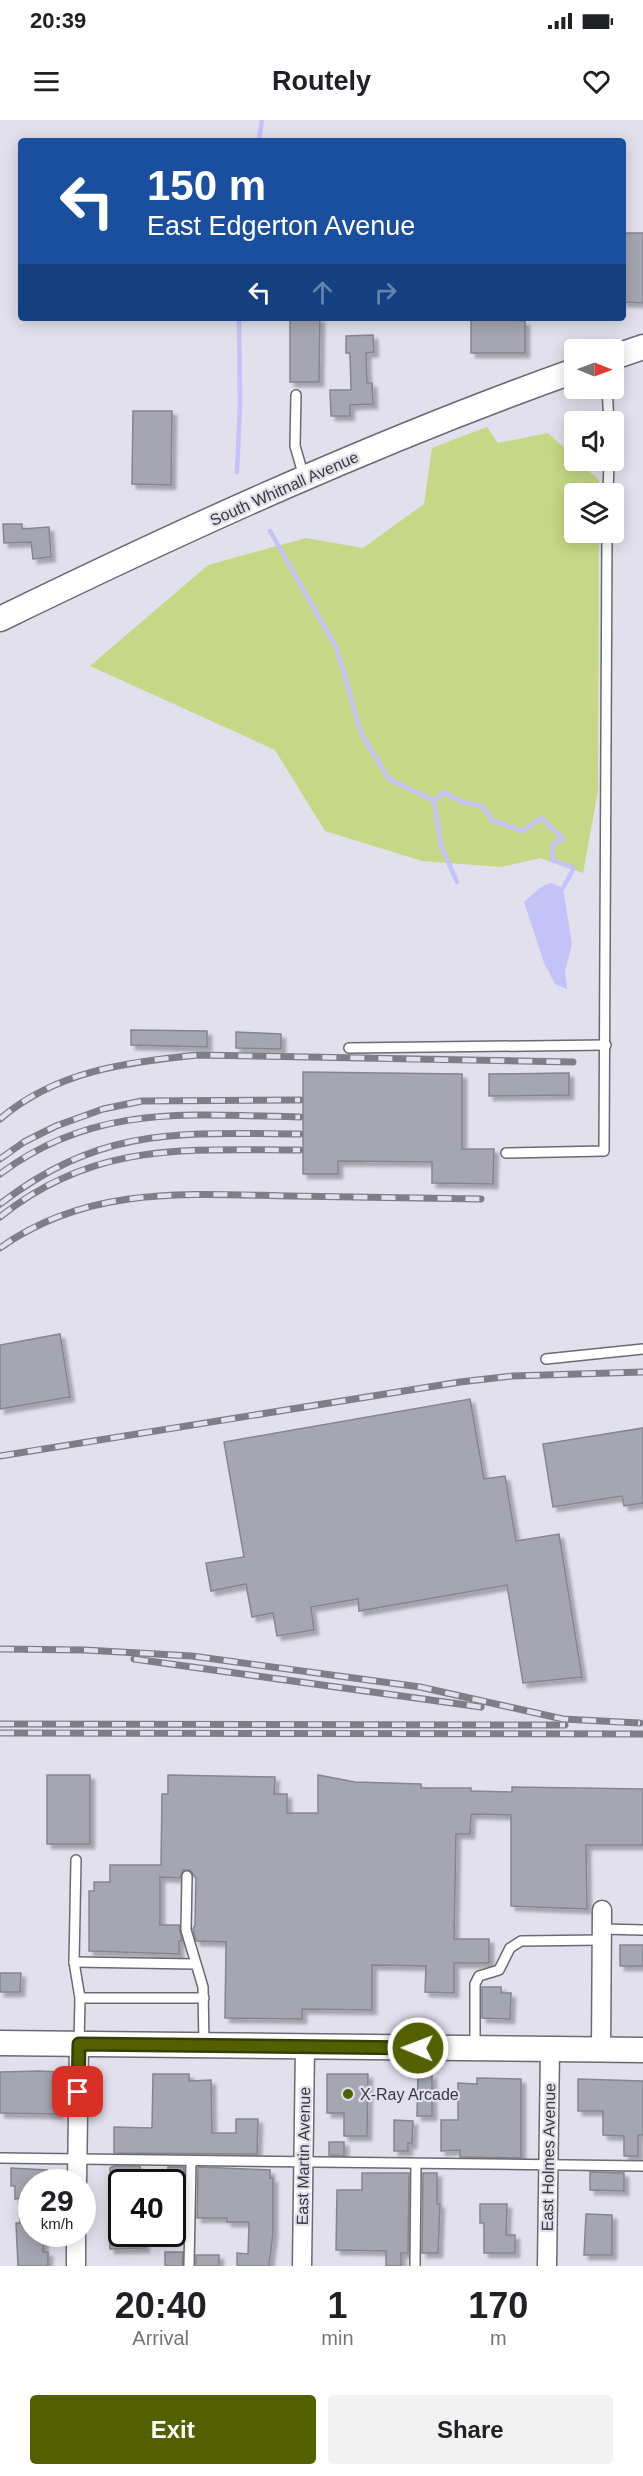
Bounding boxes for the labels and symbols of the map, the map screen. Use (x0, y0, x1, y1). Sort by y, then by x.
north arrow (564, 339, 624, 399)
street label: South Whitnall Avenue (207, 448, 361, 529)
position arrow (386, 2016, 450, 2080)
pin (52, 2066, 103, 2117)
street label: East Holmes Avenue (539, 2083, 558, 2231)
place label: X-Ray Arcade (360, 2086, 459, 2103)
street label: East Martin Avenue (294, 2087, 313, 2225)
marker: X-Ray Arcade (341, 2087, 355, 2101)
speed limit sign: 40 (108, 2169, 186, 2247)

